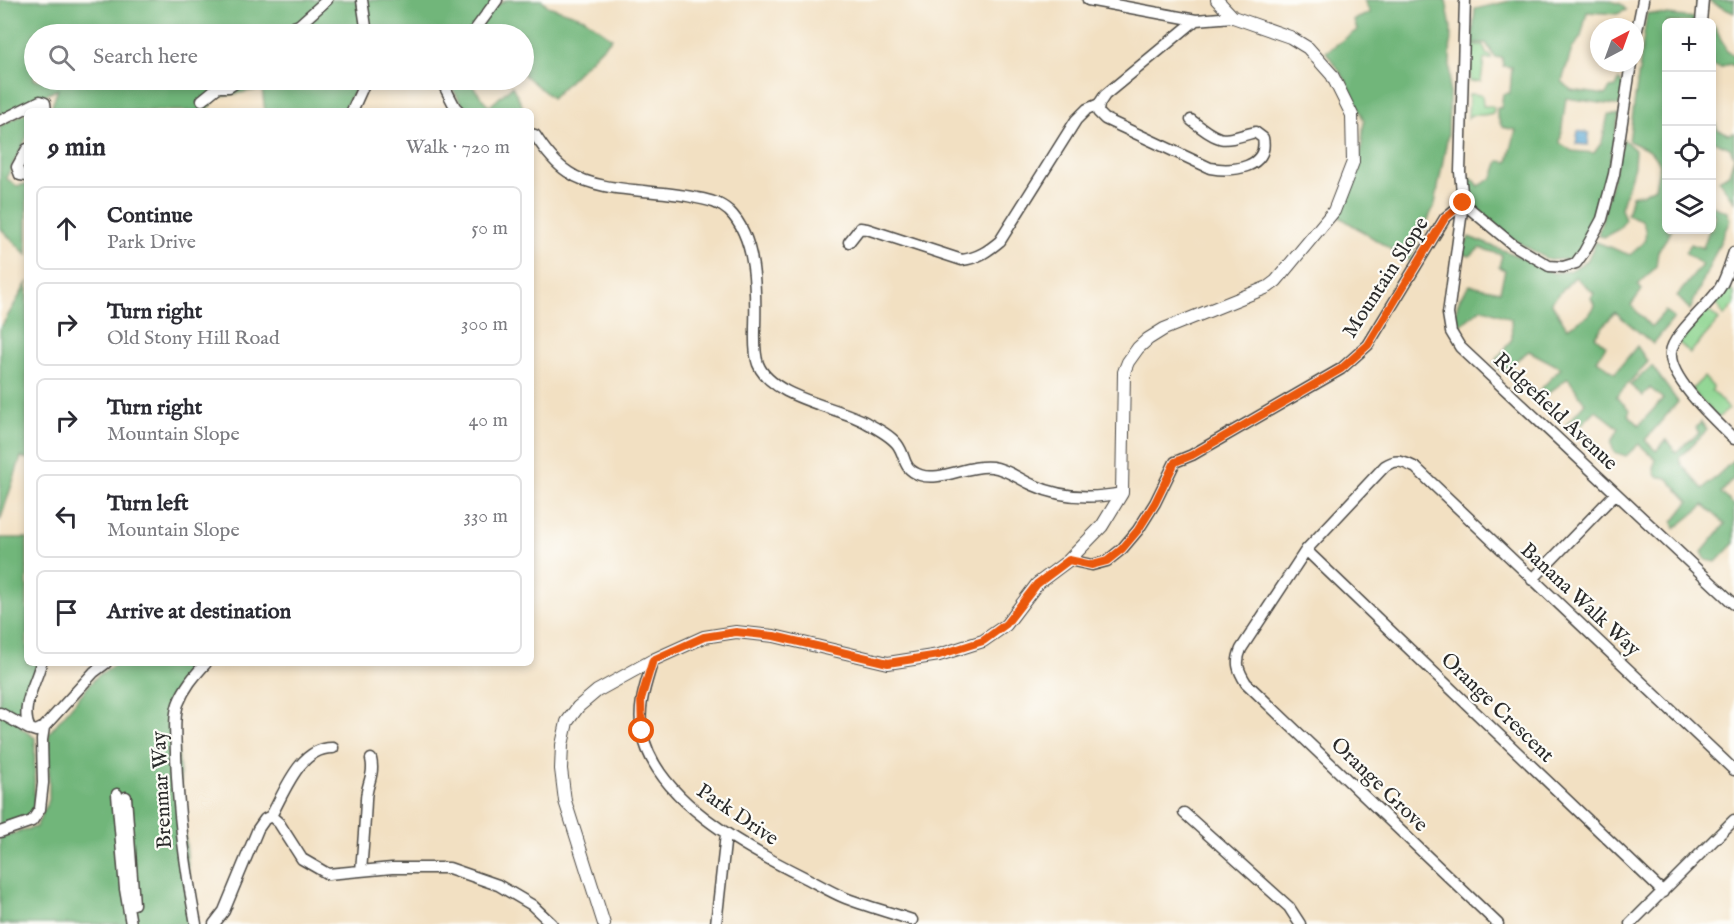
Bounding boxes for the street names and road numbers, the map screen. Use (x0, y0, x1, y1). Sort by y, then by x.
street label: Mountain Slope (1337, 212, 1436, 344)
street label: Ridgefield Avenue (1487, 347, 1623, 477)
street label: Banana Walk Way (1514, 537, 1646, 663)
street label: Orange Crescent (1434, 647, 1559, 769)
street label: Brenmar Way (146, 730, 179, 850)
street label: Orange Grove (1324, 732, 1434, 839)
street label: Park Drive (691, 778, 784, 853)

